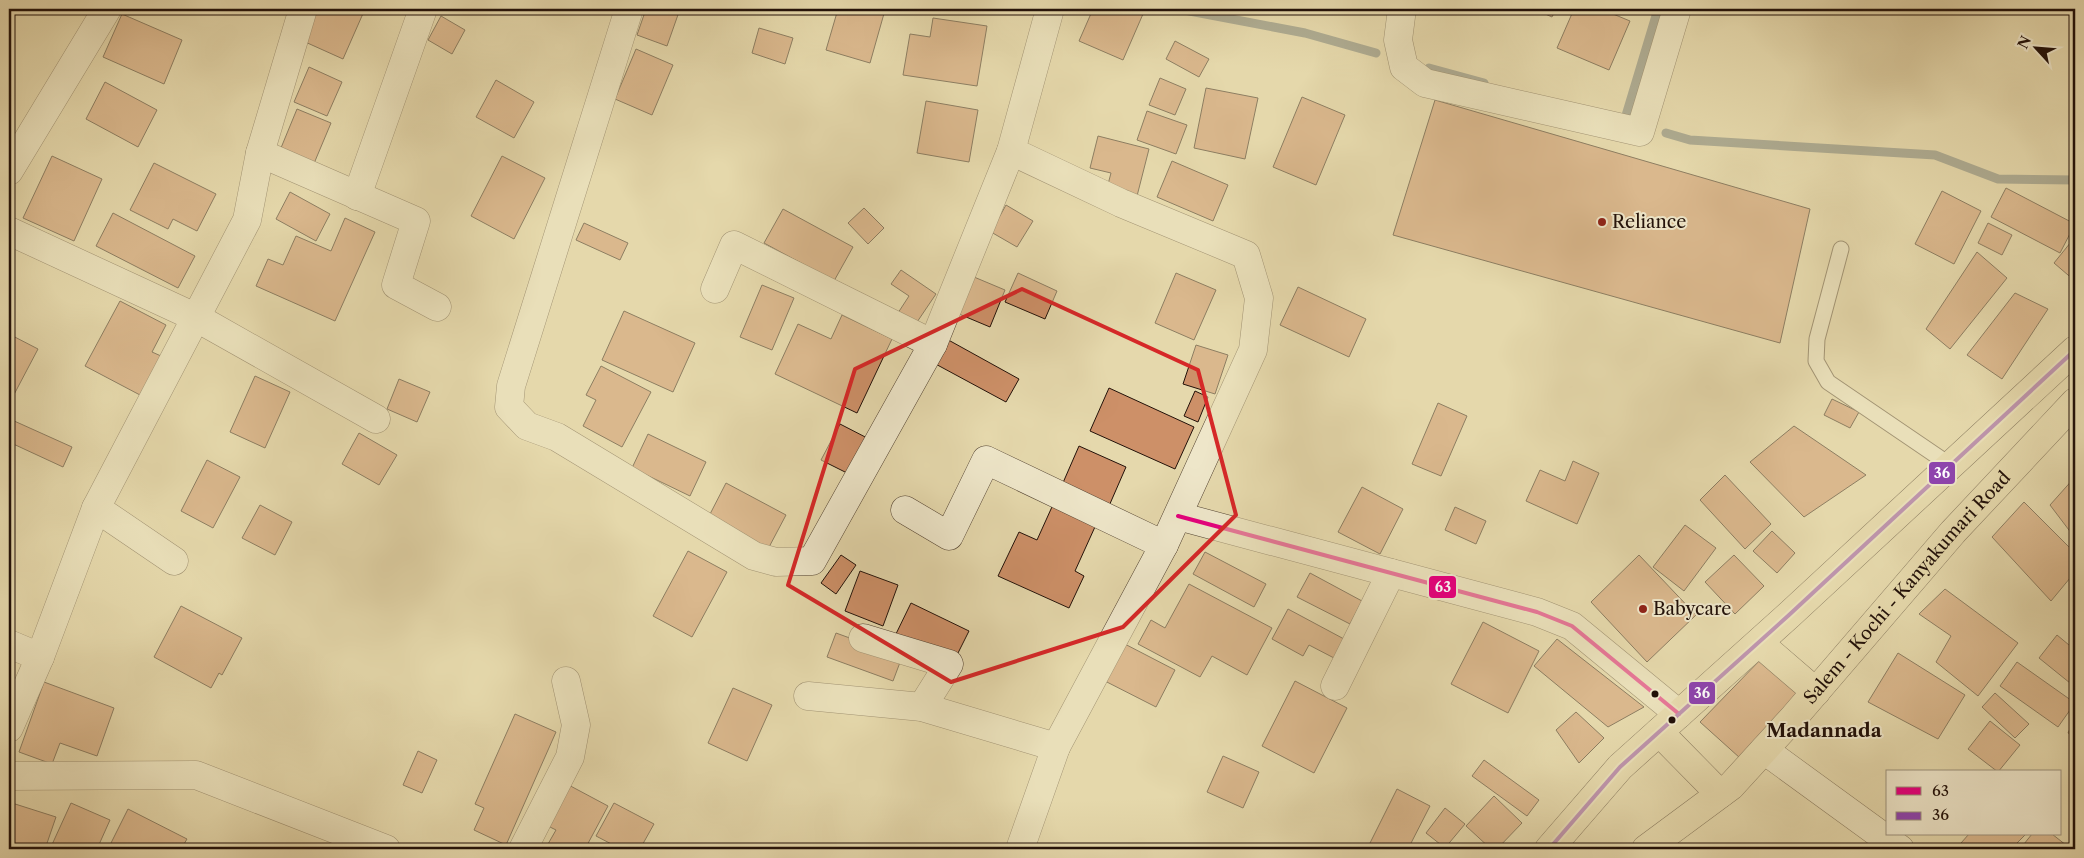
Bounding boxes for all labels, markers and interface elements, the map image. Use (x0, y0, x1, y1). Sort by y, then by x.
north arrow (2012, 22, 2062, 72)
text: N (2014, 33, 2035, 52)
place label: Reliance (1612, 211, 1686, 233)
marker: Reliance (1596, 216, 1608, 228)
line badge: 36 (1928, 461, 1956, 485)
text: 36 (1934, 464, 1950, 482)
street label: Salem - Kochi - Kanyakumari Road (1799, 467, 2015, 709)
line badge: 63 (1428, 575, 1457, 599)
text: 63 (1435, 578, 1451, 596)
place label: Babycare (1653, 598, 1731, 620)
marker: Babycare (1637, 603, 1649, 615)
line badge: 36 (1688, 681, 1716, 705)
text: 36 (1694, 684, 1710, 702)
unlabelled marker (1650, 689, 1660, 699)
unlabelled marker (1667, 715, 1677, 725)
district label: Madannada (1766, 719, 1883, 742)
legend (1886, 770, 2062, 836)
text: 63 (1932, 781, 1949, 800)
text: 36 (1932, 805, 1949, 824)

